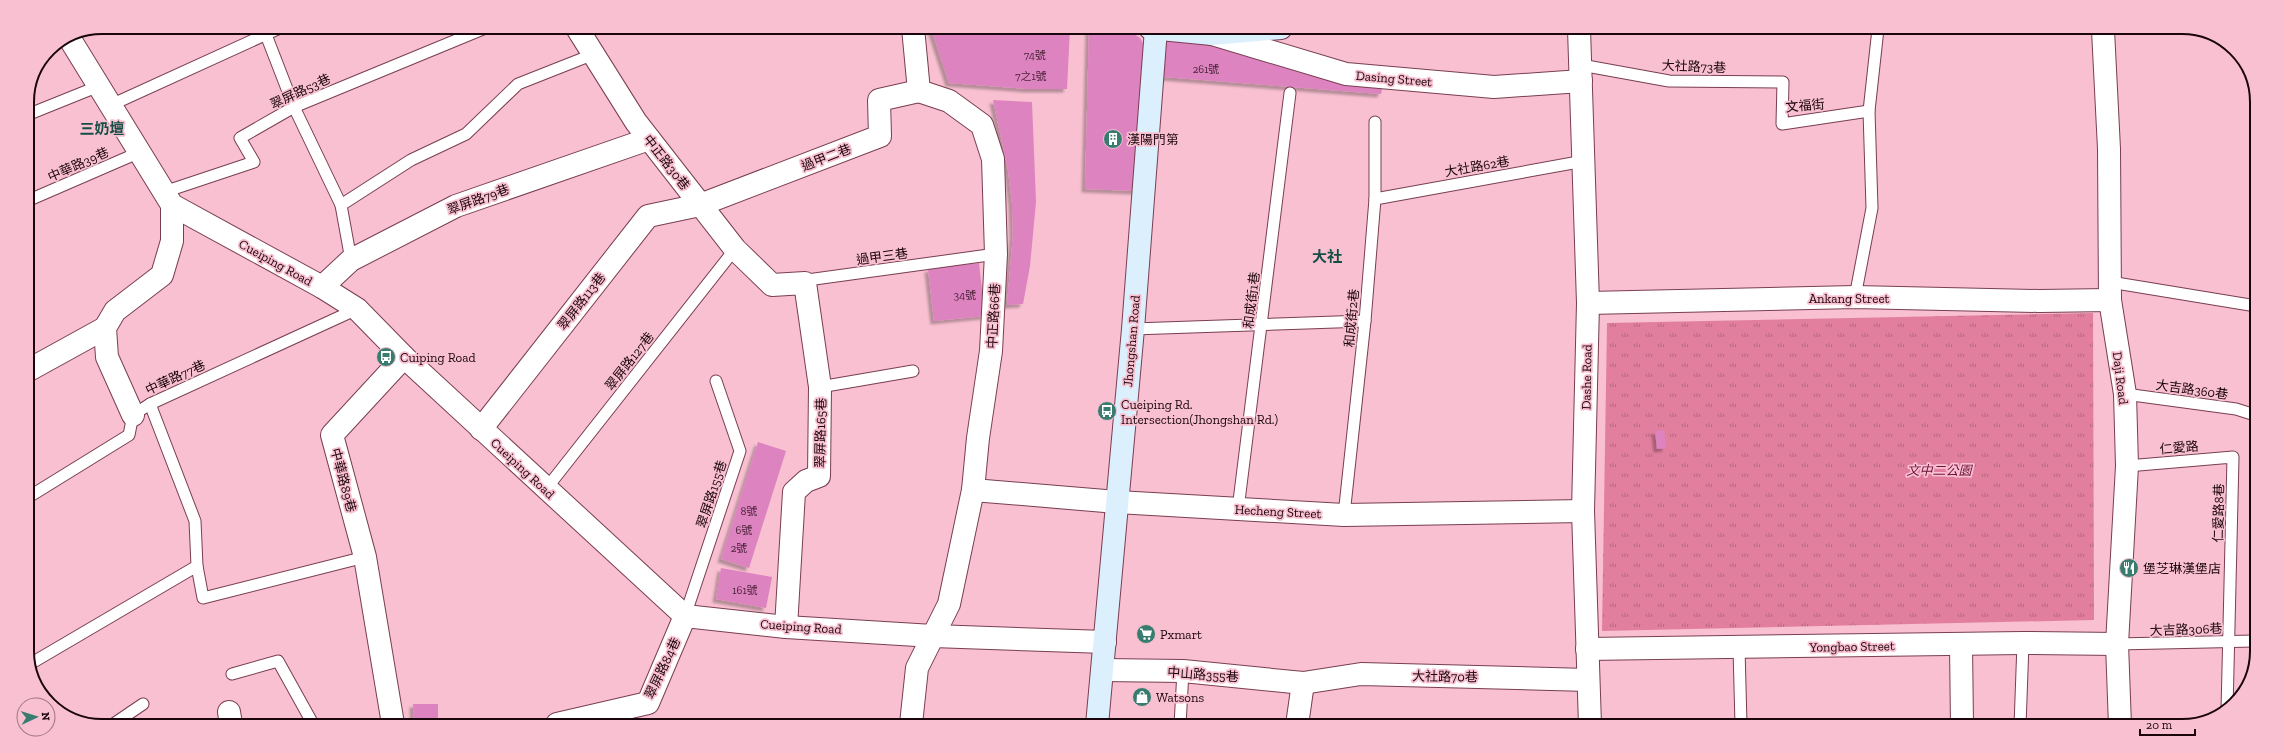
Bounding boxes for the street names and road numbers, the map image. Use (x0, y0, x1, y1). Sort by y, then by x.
street label: 大社路73巷 (1661, 58, 1726, 75)
street label: Dasing Street (1355, 68, 1433, 89)
street label: 翠屏路53巷 (268, 71, 333, 112)
street label: 文福街 (1785, 96, 1825, 115)
street label: 中正路30巷 (640, 132, 693, 193)
street label: 過甲二巷 (799, 141, 853, 174)
street label: 中華路39巷 (45, 144, 111, 185)
street label: 大社路62巷 (1443, 153, 1511, 180)
street label: 翠屏路79巷 (445, 181, 511, 218)
street label: Cueiping Road (236, 236, 315, 289)
street label: 過甲三巷 (855, 245, 909, 268)
street label: 翠屏路113巷 (554, 270, 608, 333)
street label: 和成街1巷 (1241, 271, 1262, 329)
street label: 中正路66巷 (984, 283, 1003, 349)
street label: 和成街2巷 (1341, 288, 1362, 348)
street label: Ankang Street (1809, 291, 1890, 306)
street label: Jhongshan Road (1120, 295, 1143, 388)
street label: 翠屏路127巷 (602, 329, 657, 393)
street label: Dashe Road (1578, 344, 1595, 410)
street label: Daji Road (2109, 351, 2131, 406)
street label: 中華路77巷 (143, 357, 207, 398)
street label: 大吉路360巷 (2155, 377, 2229, 402)
street label: 翠屏路165巷 (812, 398, 829, 468)
street label: Cueiping Road (488, 435, 558, 502)
street label: 仁愛路 (2159, 438, 2199, 457)
street label: 中華路89巷 (328, 446, 359, 514)
street label: 翠屏路155巷 (693, 458, 729, 530)
street label: 仁愛路8巷 (2210, 483, 2227, 543)
street label: Hecheng Street (1234, 502, 1322, 521)
street label: Cueiping Road (760, 616, 842, 637)
street label: 大吉路306巷 (2149, 621, 2223, 638)
street label: 翠屏路84巷 (642, 635, 683, 701)
street label: Yongbao Street (1808, 638, 1895, 655)
street label: 中山路355巷 (1167, 665, 1239, 684)
street label: 大社路70巷 (1412, 668, 1478, 685)

